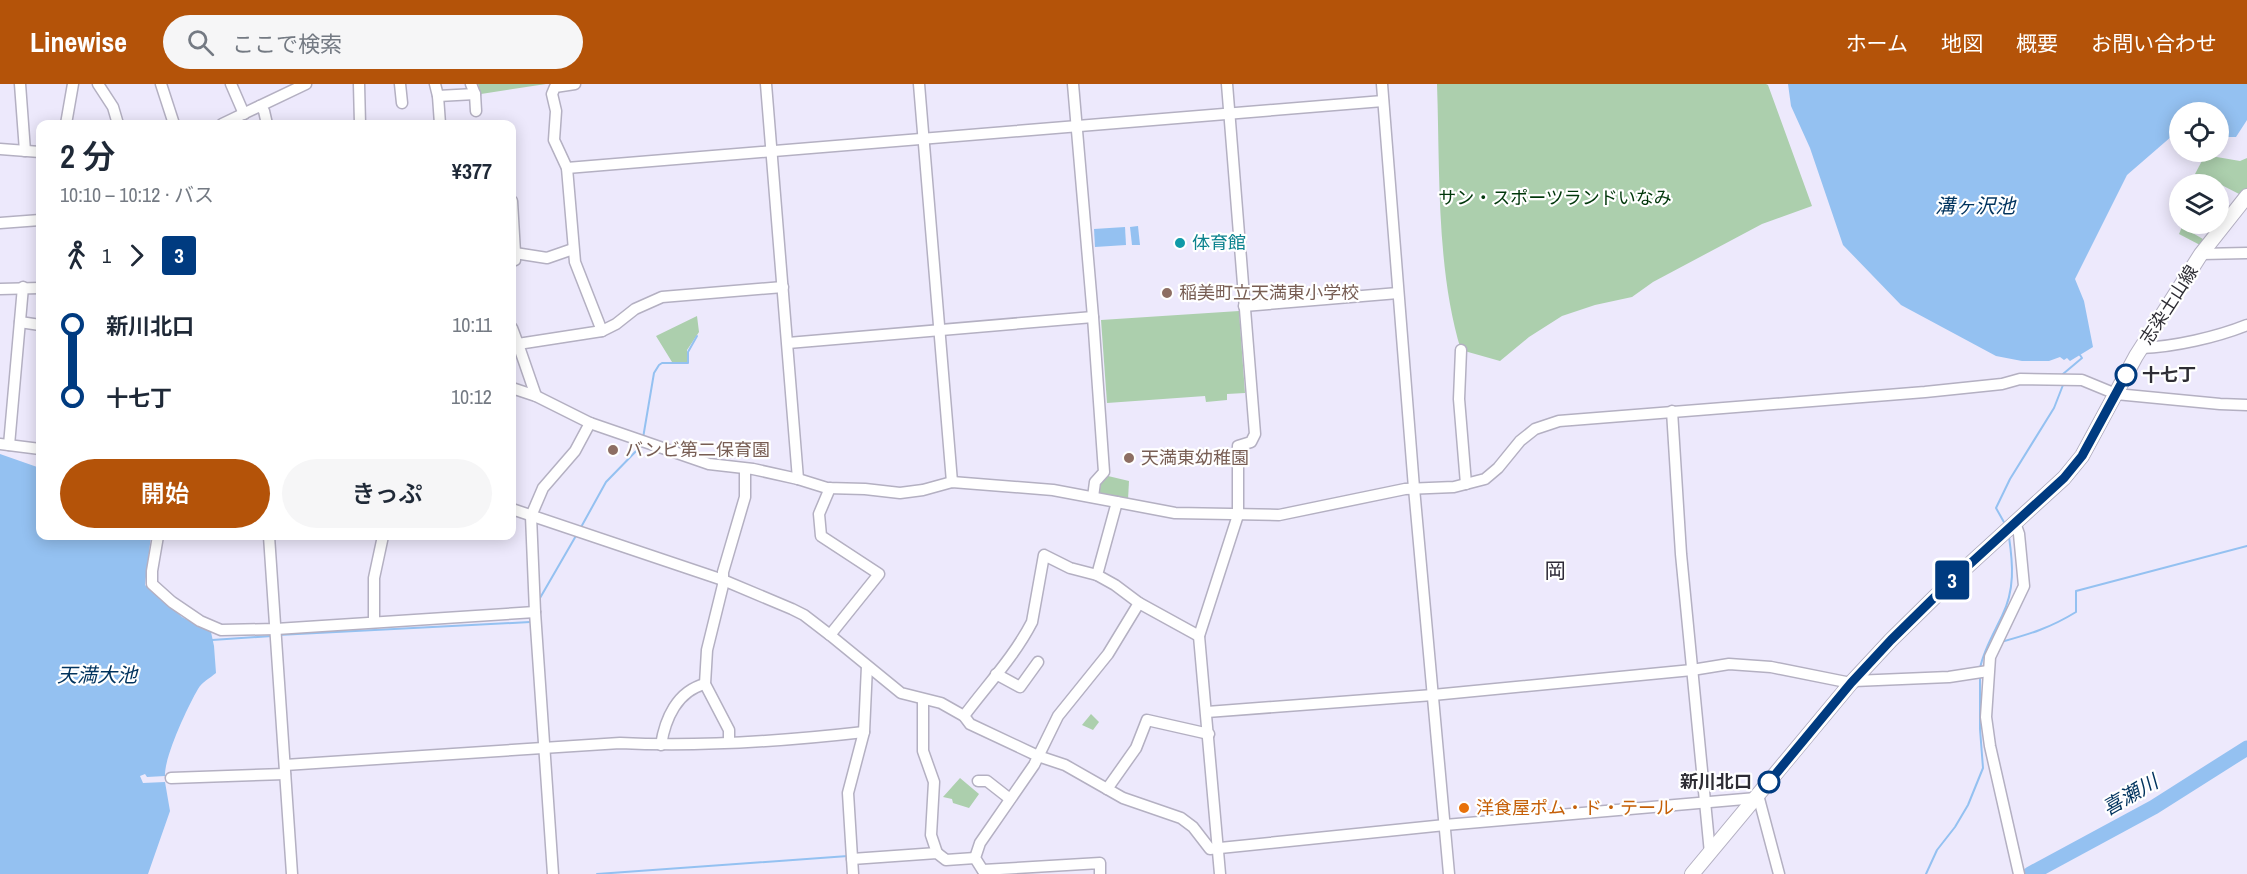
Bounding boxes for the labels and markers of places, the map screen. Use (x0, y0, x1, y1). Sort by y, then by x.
place label: 体育館 (1192, 230, 1246, 255)
marker: 体育館 (1173, 236, 1187, 250)
place label: 稲美町立天満東小学校 (1179, 280, 1359, 305)
marker: 稲美町立天満東小学校 (1160, 286, 1174, 300)
place label: 十七丁 (2142, 362, 2196, 387)
marker: 十七丁 (2115, 364, 2137, 386)
place label: バンビ第二保育園 (625, 437, 770, 462)
marker: バンビ第二保育園 (606, 443, 620, 457)
place label: 天満東幼稚園 (1141, 445, 1249, 470)
marker: 天満東幼稚園 (1122, 451, 1136, 465)
place label: 新川北口 (1680, 769, 1752, 794)
marker: 新川北口 (1758, 771, 1780, 793)
place label: 洋食屋ポム・ド・テール (1476, 795, 1674, 820)
marker: 洋食屋ポム・ド・テール (1457, 801, 1471, 815)

